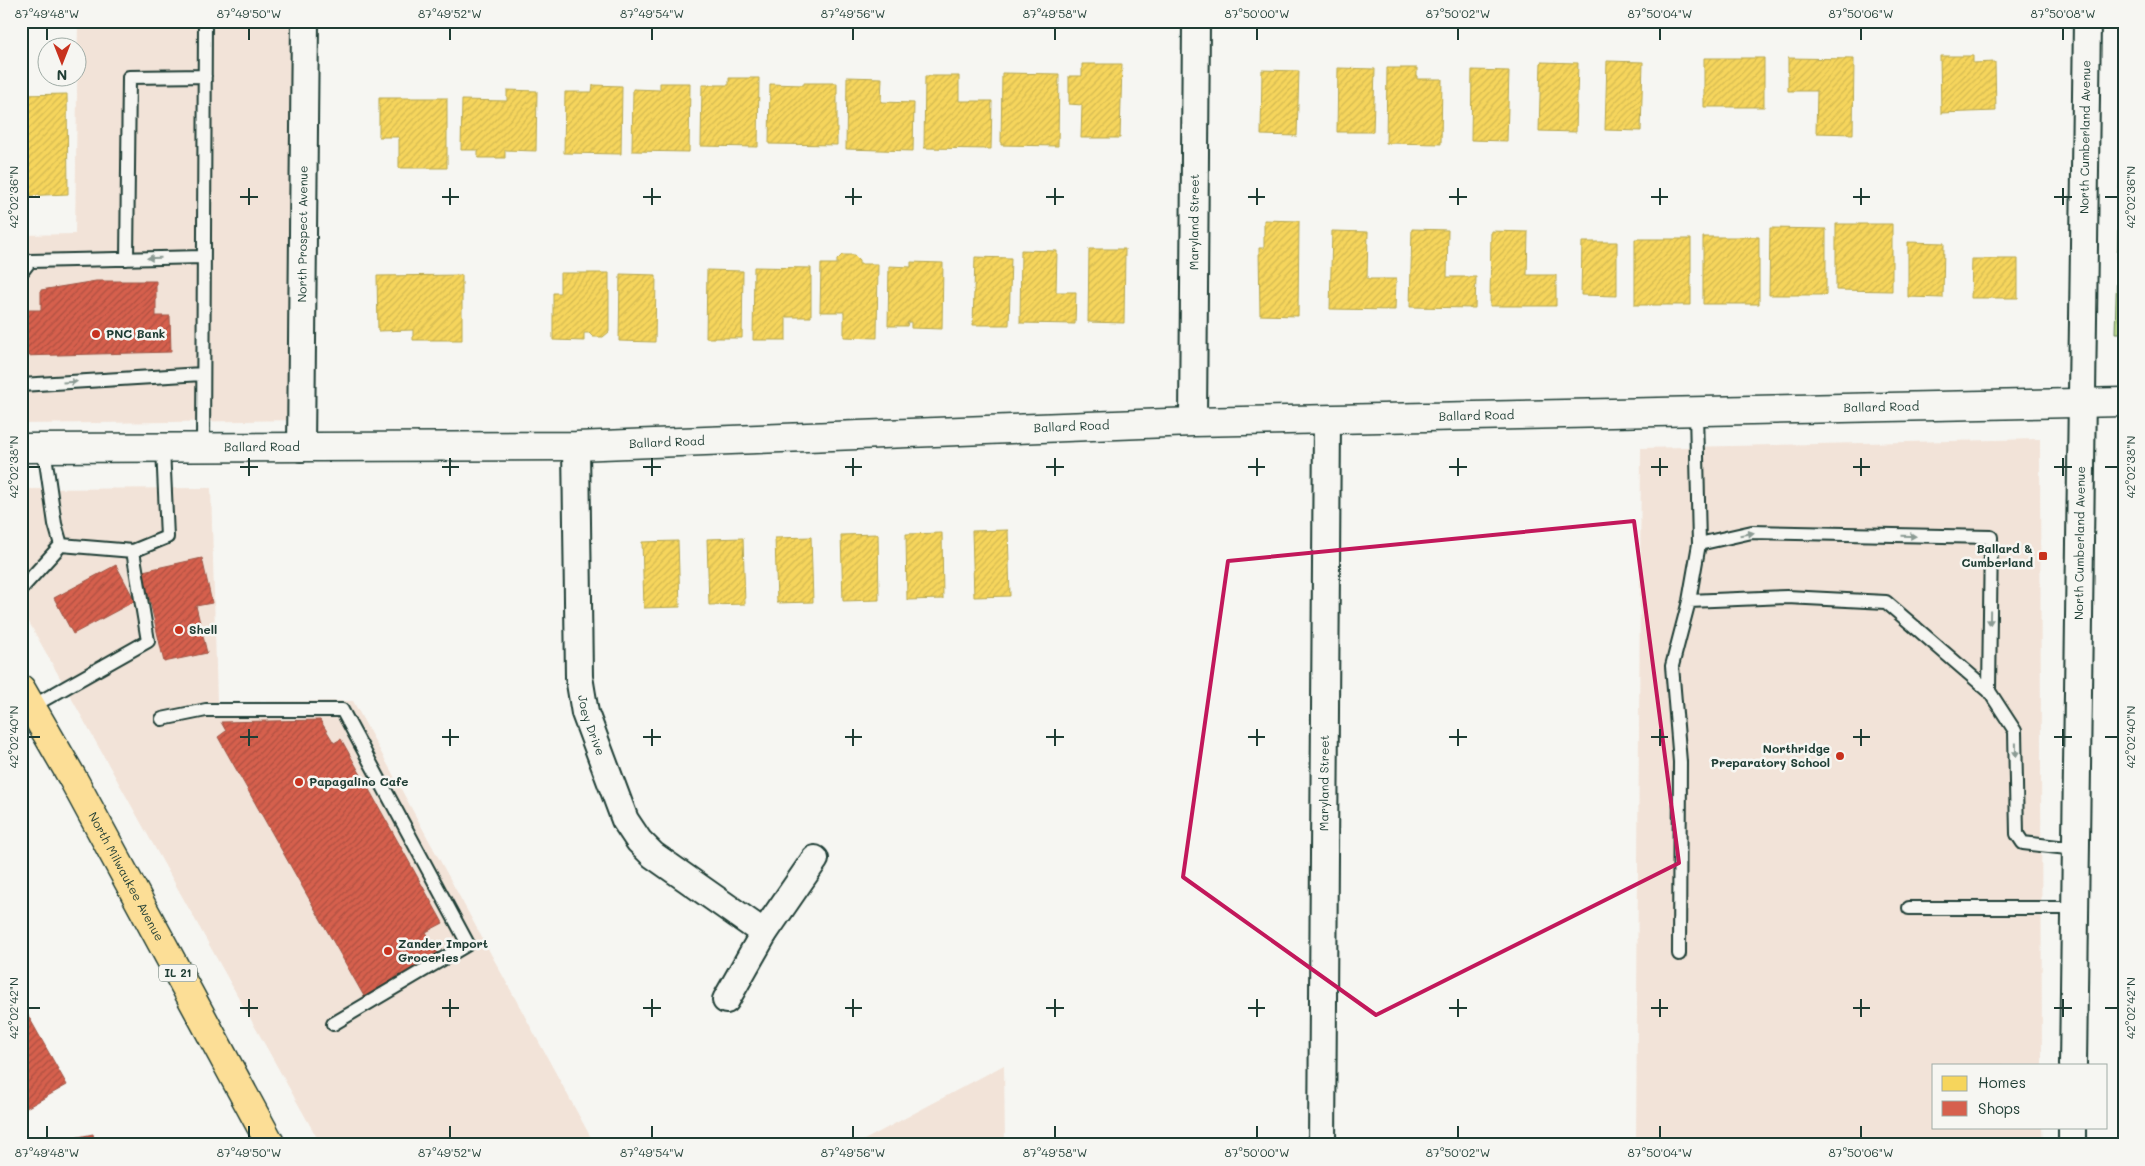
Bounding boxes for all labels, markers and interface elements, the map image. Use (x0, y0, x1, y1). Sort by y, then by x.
text: 87°49'48"W (15, 5, 79, 21)
text: 87°49'50"W (217, 5, 281, 21)
text: 87°49'52"W (418, 5, 482, 21)
text: 87°49'54"W (620, 5, 684, 21)
text: 87°49'56"W (821, 5, 885, 21)
text: 87°49'58"W (1023, 5, 1087, 21)
text: 87°50'00"W (1224, 5, 1290, 21)
text: 87°50'02"W (1426, 5, 1490, 21)
text: 87°50'04"W (1628, 5, 1692, 21)
text: 87°50'06"W (1828, 5, 1894, 21)
text: 87°50'08"W (2030, 5, 2096, 21)
north arrow (38, 38, 88, 88)
street label: North Cumberland Avenue (2075, 60, 2093, 214)
text: N (57, 66, 67, 85)
street label: North Prospect Avenue (293, 165, 311, 303)
text: 42°02'36"N (5, 166, 21, 228)
text: 42°02'36"N (2122, 166, 2138, 228)
street label: Maryland Street (1185, 174, 1202, 270)
one-way arrow (146, 254, 162, 262)
place label: PNC Bank (106, 325, 165, 341)
marker: PNC Bank (90, 328, 102, 340)
one-way arrow (62, 378, 78, 386)
street label: Ballard Road (1843, 397, 1920, 415)
street label: Ballard Road (1438, 406, 1515, 424)
street label: Ballard Road (1033, 416, 1110, 435)
street label: Ballard Road (629, 432, 705, 451)
text: 42°02'38"N (5, 436, 21, 498)
text: 42°02'38"N (2122, 436, 2138, 498)
street label: Ballard Road (224, 438, 300, 454)
street label: North Cumberland Avenue (2070, 466, 2088, 620)
one-way arrow (1739, 529, 1755, 537)
one-way arrow (1901, 532, 1917, 540)
place label: Ballard & Cumberland (1962, 540, 2033, 570)
marker: Ballard & Cumberland (2037, 550, 2049, 562)
one-way arrow (1986, 610, 1994, 626)
place label: Shell (189, 621, 217, 637)
marker: Shell (173, 624, 185, 636)
street label: Joey Drive (575, 694, 609, 758)
text: 42°02'40"N (5, 706, 21, 768)
text: 42°02'40"N (2122, 706, 2138, 768)
street label: Maryland Street (1315, 735, 1332, 831)
place label: Northridge Preparatory School (1711, 740, 1830, 770)
one-way arrow (2012, 742, 2020, 758)
marker: Northridge Preparatory School (1834, 750, 1846, 762)
place label: Papagalino Cafe (309, 773, 408, 789)
marker: Papagalino Cafe (293, 776, 305, 788)
street label: North Milwaukee Avenue (85, 809, 168, 943)
place label: Zander Import Groceries (398, 935, 488, 965)
marker: Zander Import Groceries (382, 945, 394, 957)
road number: IL 21 (159, 964, 197, 981)
text: 42°02'42"N (5, 977, 21, 1039)
text: 42°02'42"N (2122, 977, 2138, 1039)
legend (1932, 1064, 2108, 1128)
text: Homes (1978, 1072, 2026, 1092)
text: Shops (1978, 1098, 2020, 1118)
text: 87°49'48"W (15, 1144, 79, 1160)
text: 87°49'50"W (217, 1144, 281, 1160)
text: 87°49'52"W (418, 1144, 482, 1160)
text: 87°49'54"W (620, 1144, 684, 1160)
text: 87°49'56"W (821, 1144, 885, 1160)
text: 87°49'58"W (1023, 1144, 1087, 1160)
text: 87°50'00"W (1224, 1144, 1290, 1160)
text: 87°50'02"W (1426, 1144, 1490, 1160)
text: 87°50'04"W (1628, 1144, 1692, 1160)
text: 87°50'06"W (1828, 1144, 1894, 1160)

